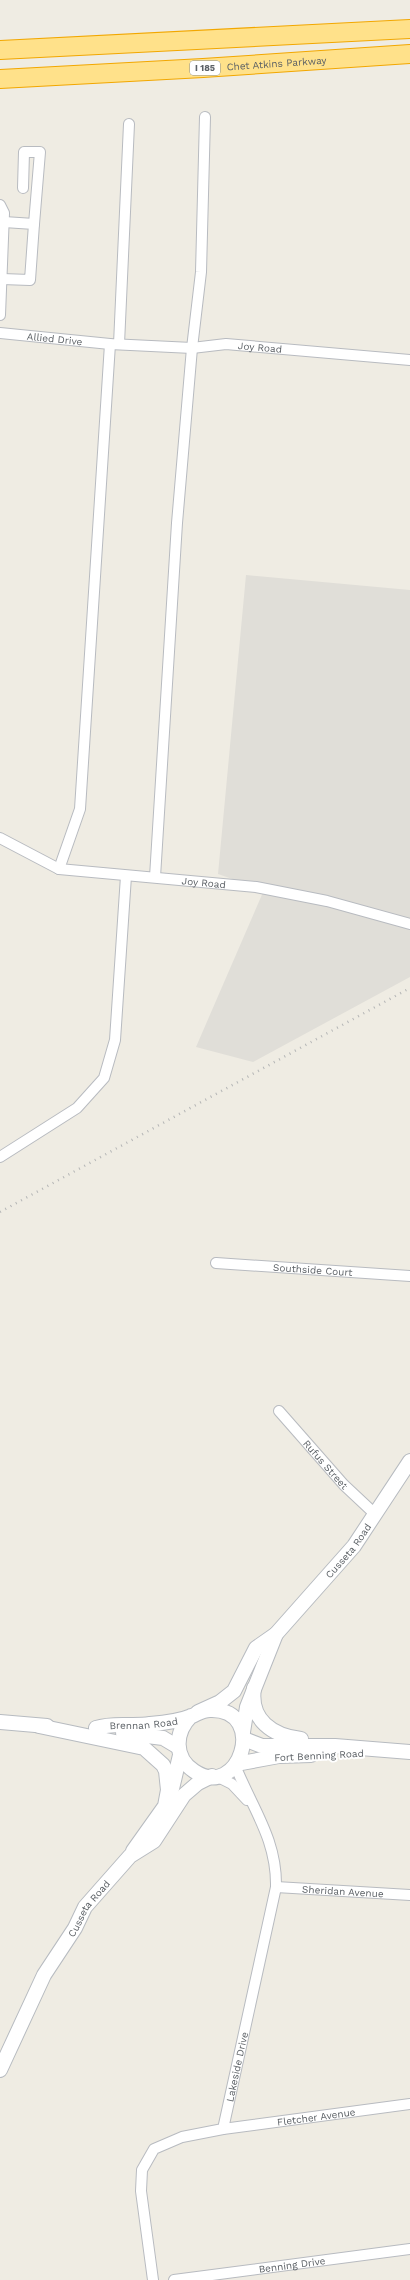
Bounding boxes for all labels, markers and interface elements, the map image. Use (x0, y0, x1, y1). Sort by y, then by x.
street label: Chet Atkins Parkway (226, 55, 328, 72)
road number: I 185 (190, 61, 220, 75)
street label: Allied Drive (26, 331, 83, 347)
street label: Joy Road (237, 340, 282, 355)
street label: Joy Road (181, 875, 226, 890)
street label: Southside Court (273, 1262, 354, 1278)
street label: Rufus Street (301, 1438, 350, 1492)
street label: Cusseta Road (323, 1521, 373, 1580)
street label: Brennan Road (109, 1715, 179, 1731)
street label: Fort Benning Road (274, 1748, 364, 1763)
street label: Cusseta Road (66, 1878, 112, 1939)
street label: Sheridan Avenue (302, 1884, 384, 1899)
street label: Lakeside Drive (224, 2031, 250, 2103)
street label: Fletcher Avenue (276, 2106, 356, 2128)
street label: Benning Drive (258, 2255, 326, 2275)

